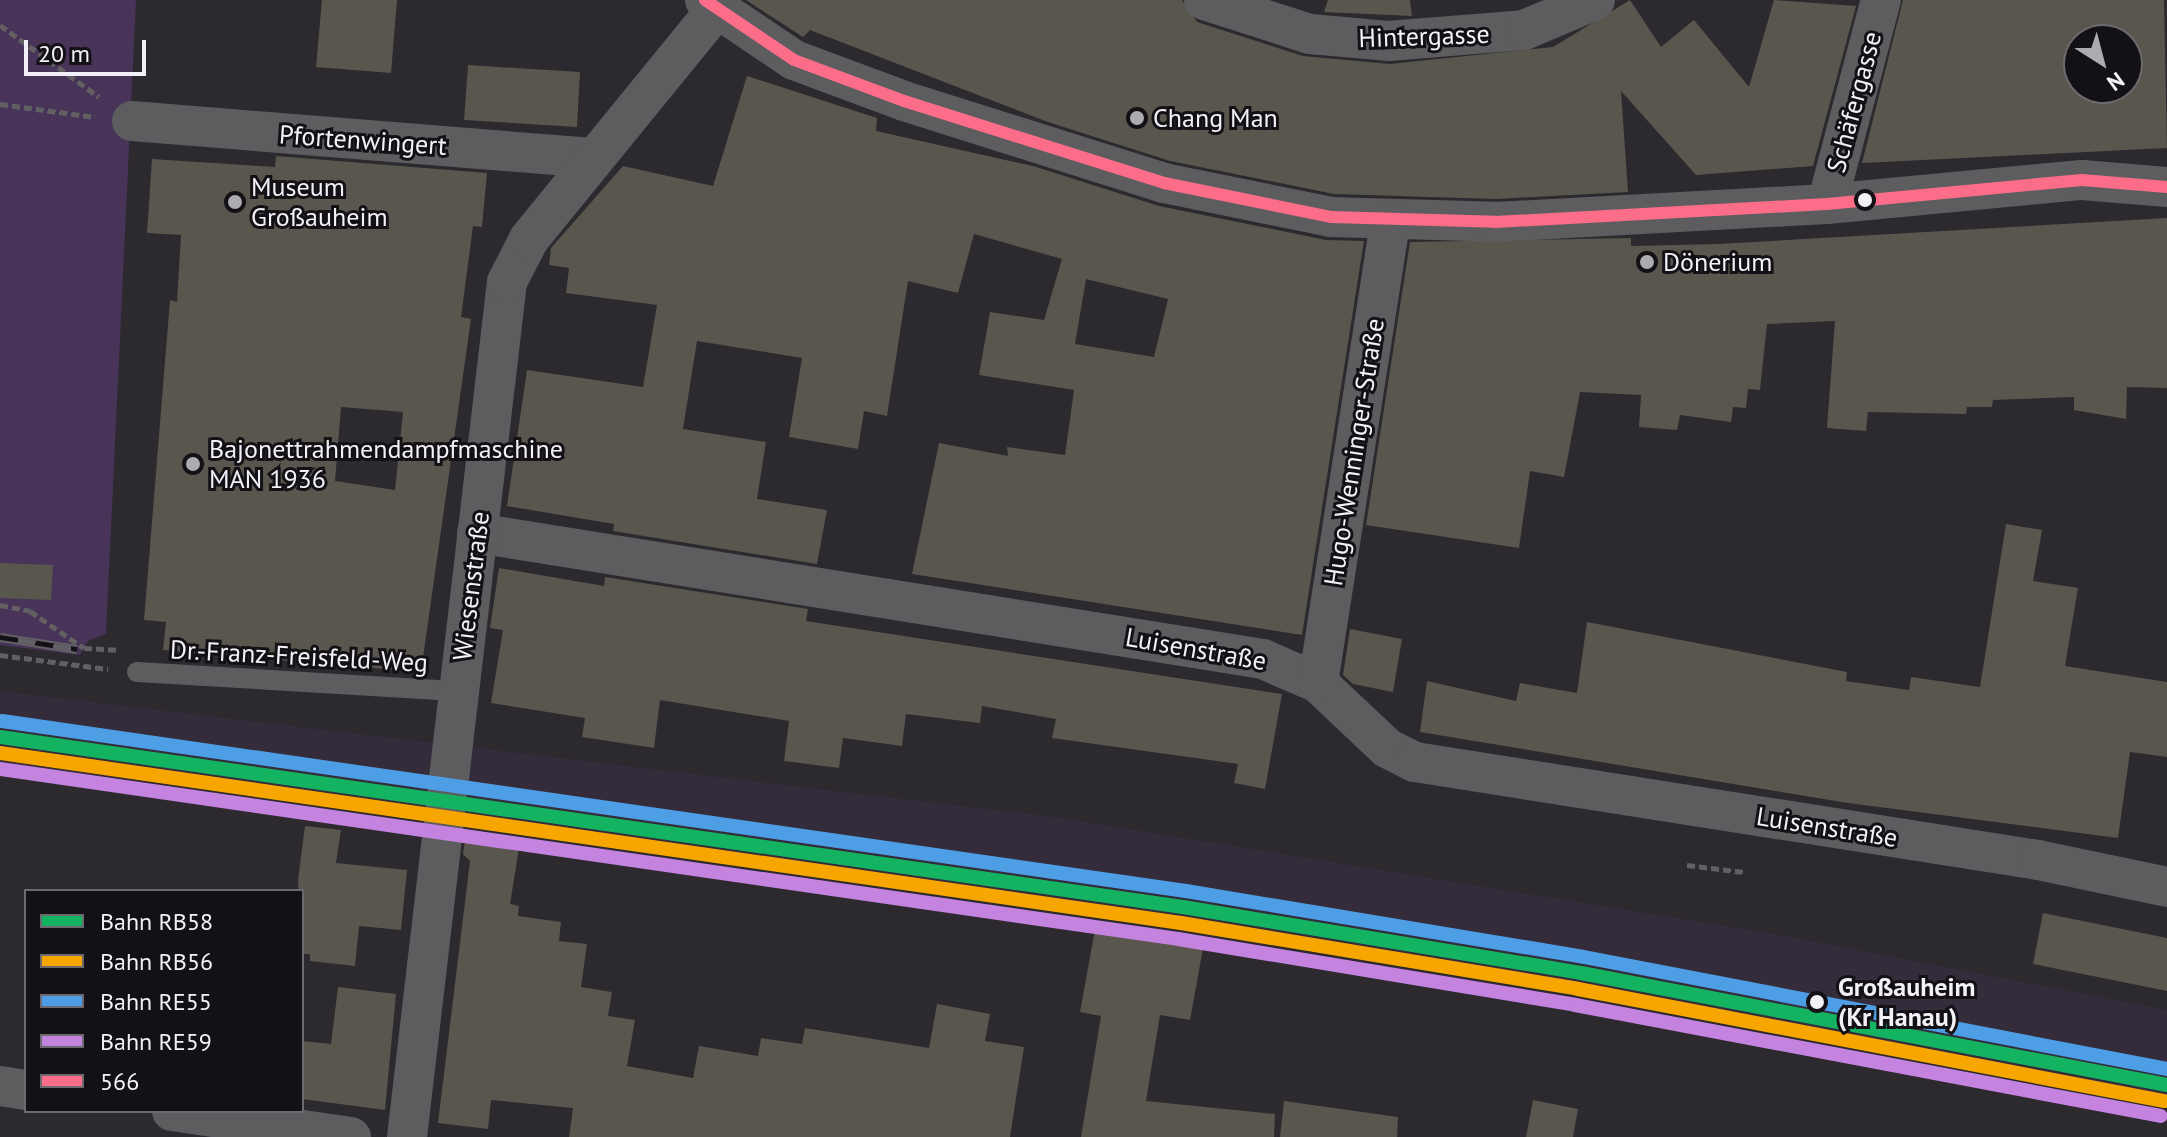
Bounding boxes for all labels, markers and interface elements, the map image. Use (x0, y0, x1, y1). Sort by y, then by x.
street label: Hintergasse (1358, 18, 1490, 54)
scale bar (28, 24, 150, 74)
north arrow (2063, 24, 2143, 104)
street label: Schäfergasse (1820, 28, 1888, 176)
text: 20 m (38, 38, 90, 69)
text: N (2102, 66, 2130, 97)
place label: Chang Man (1153, 102, 1278, 134)
marker: Chang Man (1128, 109, 1146, 127)
street label: Pfortenwingert (278, 119, 448, 161)
place label: Museum Großauheim (251, 171, 387, 232)
unlabelled marker (1857, 192, 1873, 208)
marker: Museum Großauheim (226, 193, 244, 211)
place label: Dönerium (1663, 246, 1772, 278)
marker: Dönerium (1638, 253, 1656, 271)
street label: Hugo-Wenninger-Straße (1317, 316, 1391, 588)
place label: Bajonettrahmendampfmaschine MAN 1936 (209, 433, 563, 494)
marker: Bajonettrahmendampfmaschine MAN 1936 (184, 455, 202, 473)
street label: Wiesenstraße (446, 510, 496, 662)
street label: Luisenstraße (1123, 621, 1269, 677)
street label: Dr.-Franz-Freisfeld-Weg (169, 634, 429, 678)
street label: Luisenstraße (1754, 800, 1900, 854)
legend (24, 889, 304, 1113)
text: Bahn RB58 (100, 906, 213, 937)
text: Bahn RB56 (100, 946, 213, 977)
place label: Großauheim (Kr Hanau) (1838, 971, 1975, 1032)
text: Bahn RE55 (100, 986, 212, 1017)
marker: Großauheim (Kr Hanau) (1803, 988, 1831, 1016)
text: Bahn RE59 (100, 1026, 212, 1057)
text: 566 (100, 1066, 139, 1097)

